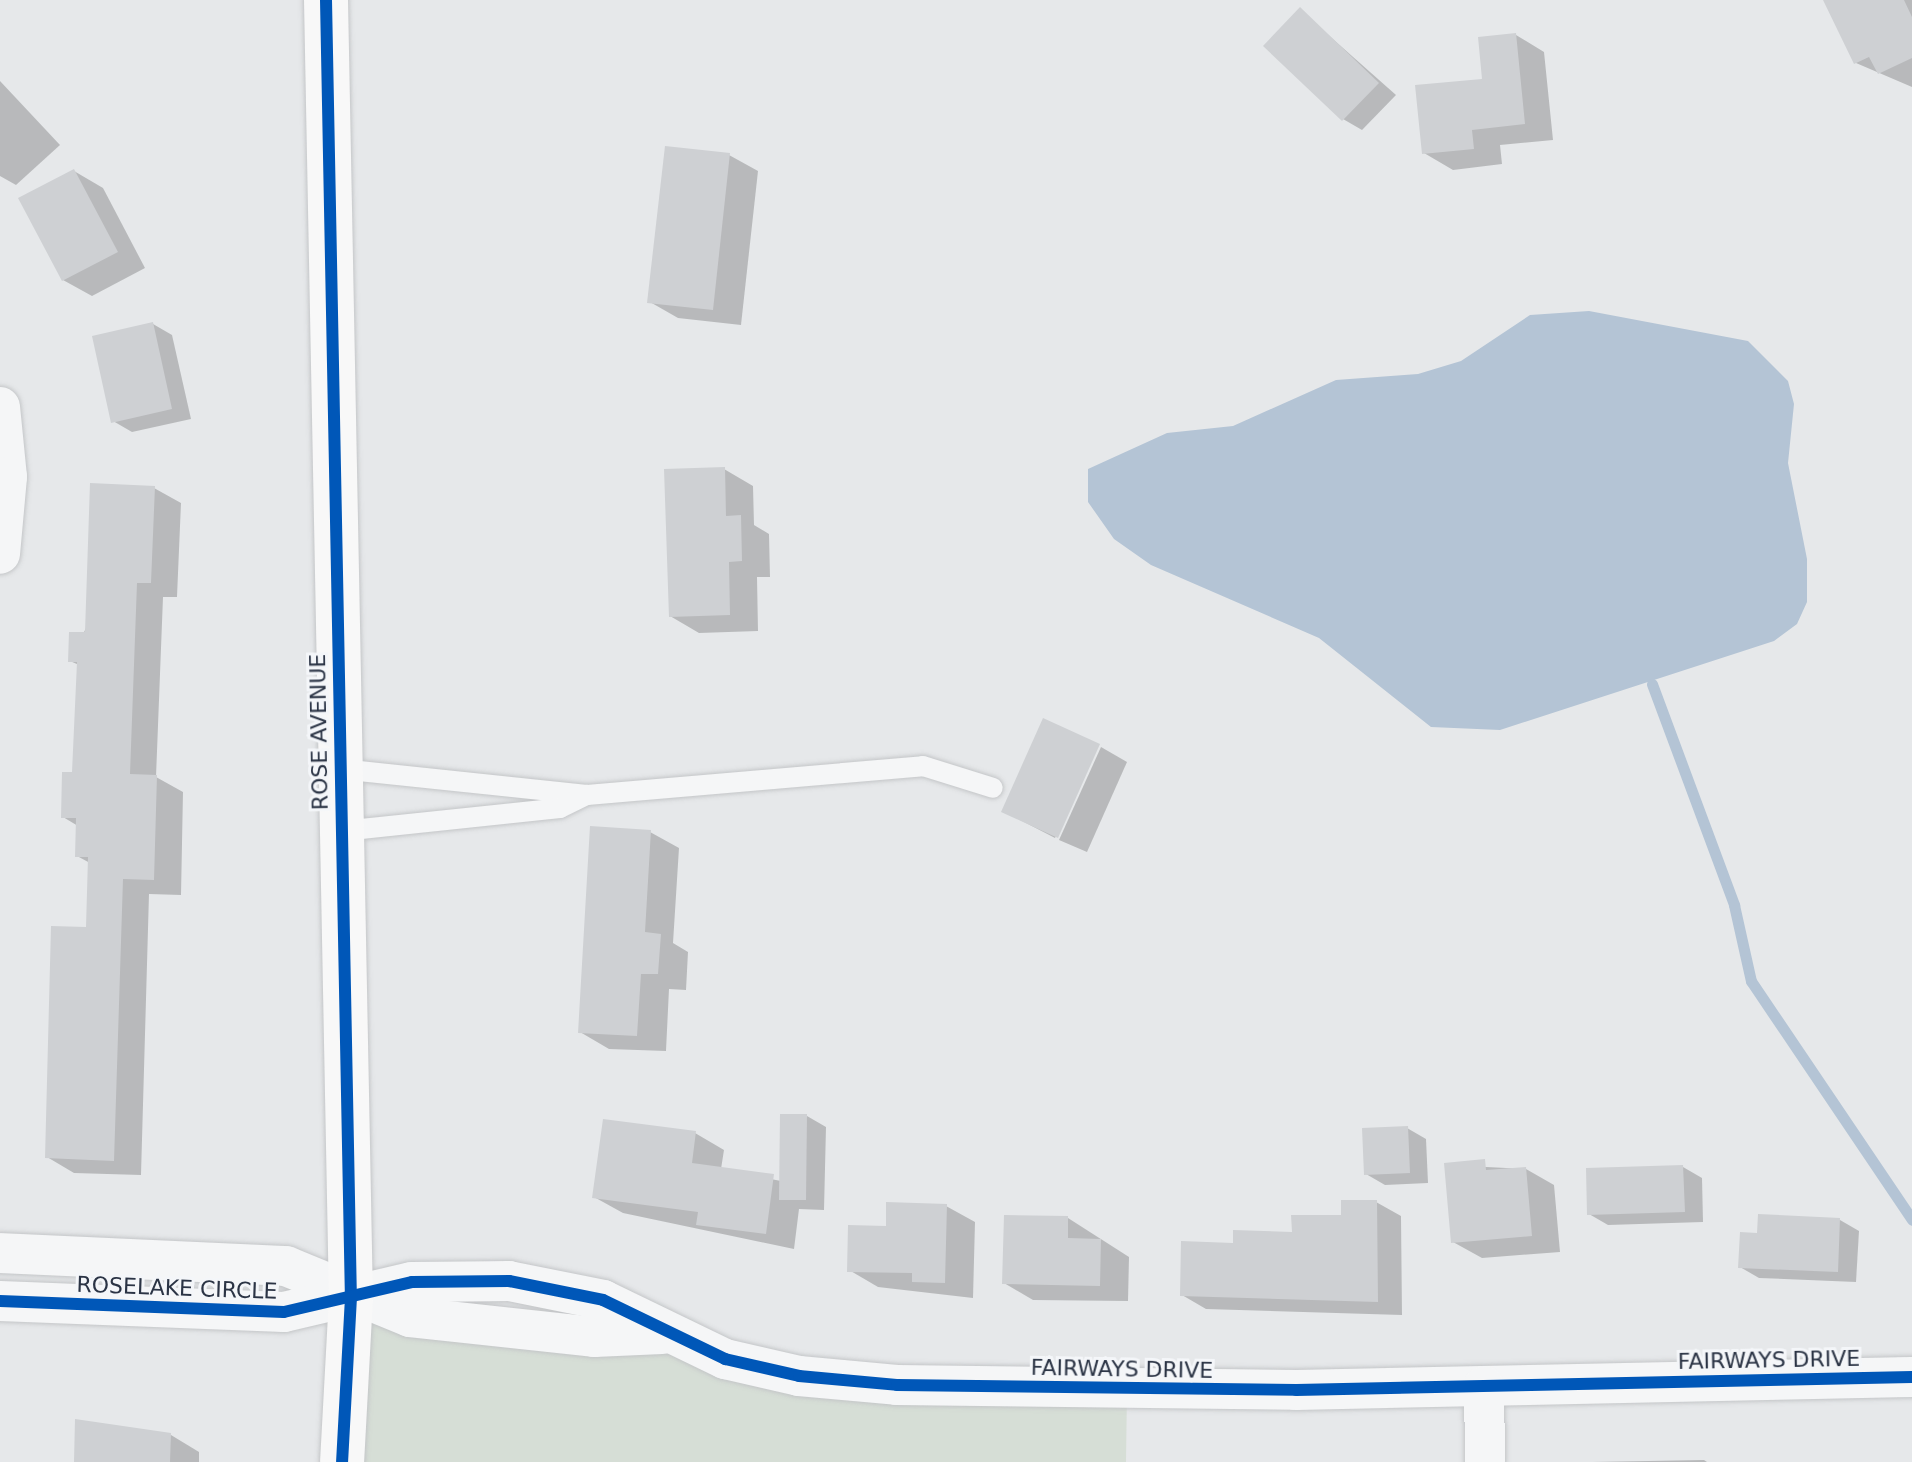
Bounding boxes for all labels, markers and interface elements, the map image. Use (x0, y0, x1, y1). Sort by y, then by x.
street label: ROSE AVENUE (304, 654, 334, 810)
street label: ROSELAKE CIRCLE (76, 1271, 278, 1305)
street label: FAIRWAYS DRIVE (1678, 1345, 1860, 1375)
street label: FAIRWAYS DRIVE (1031, 1354, 1213, 1384)

